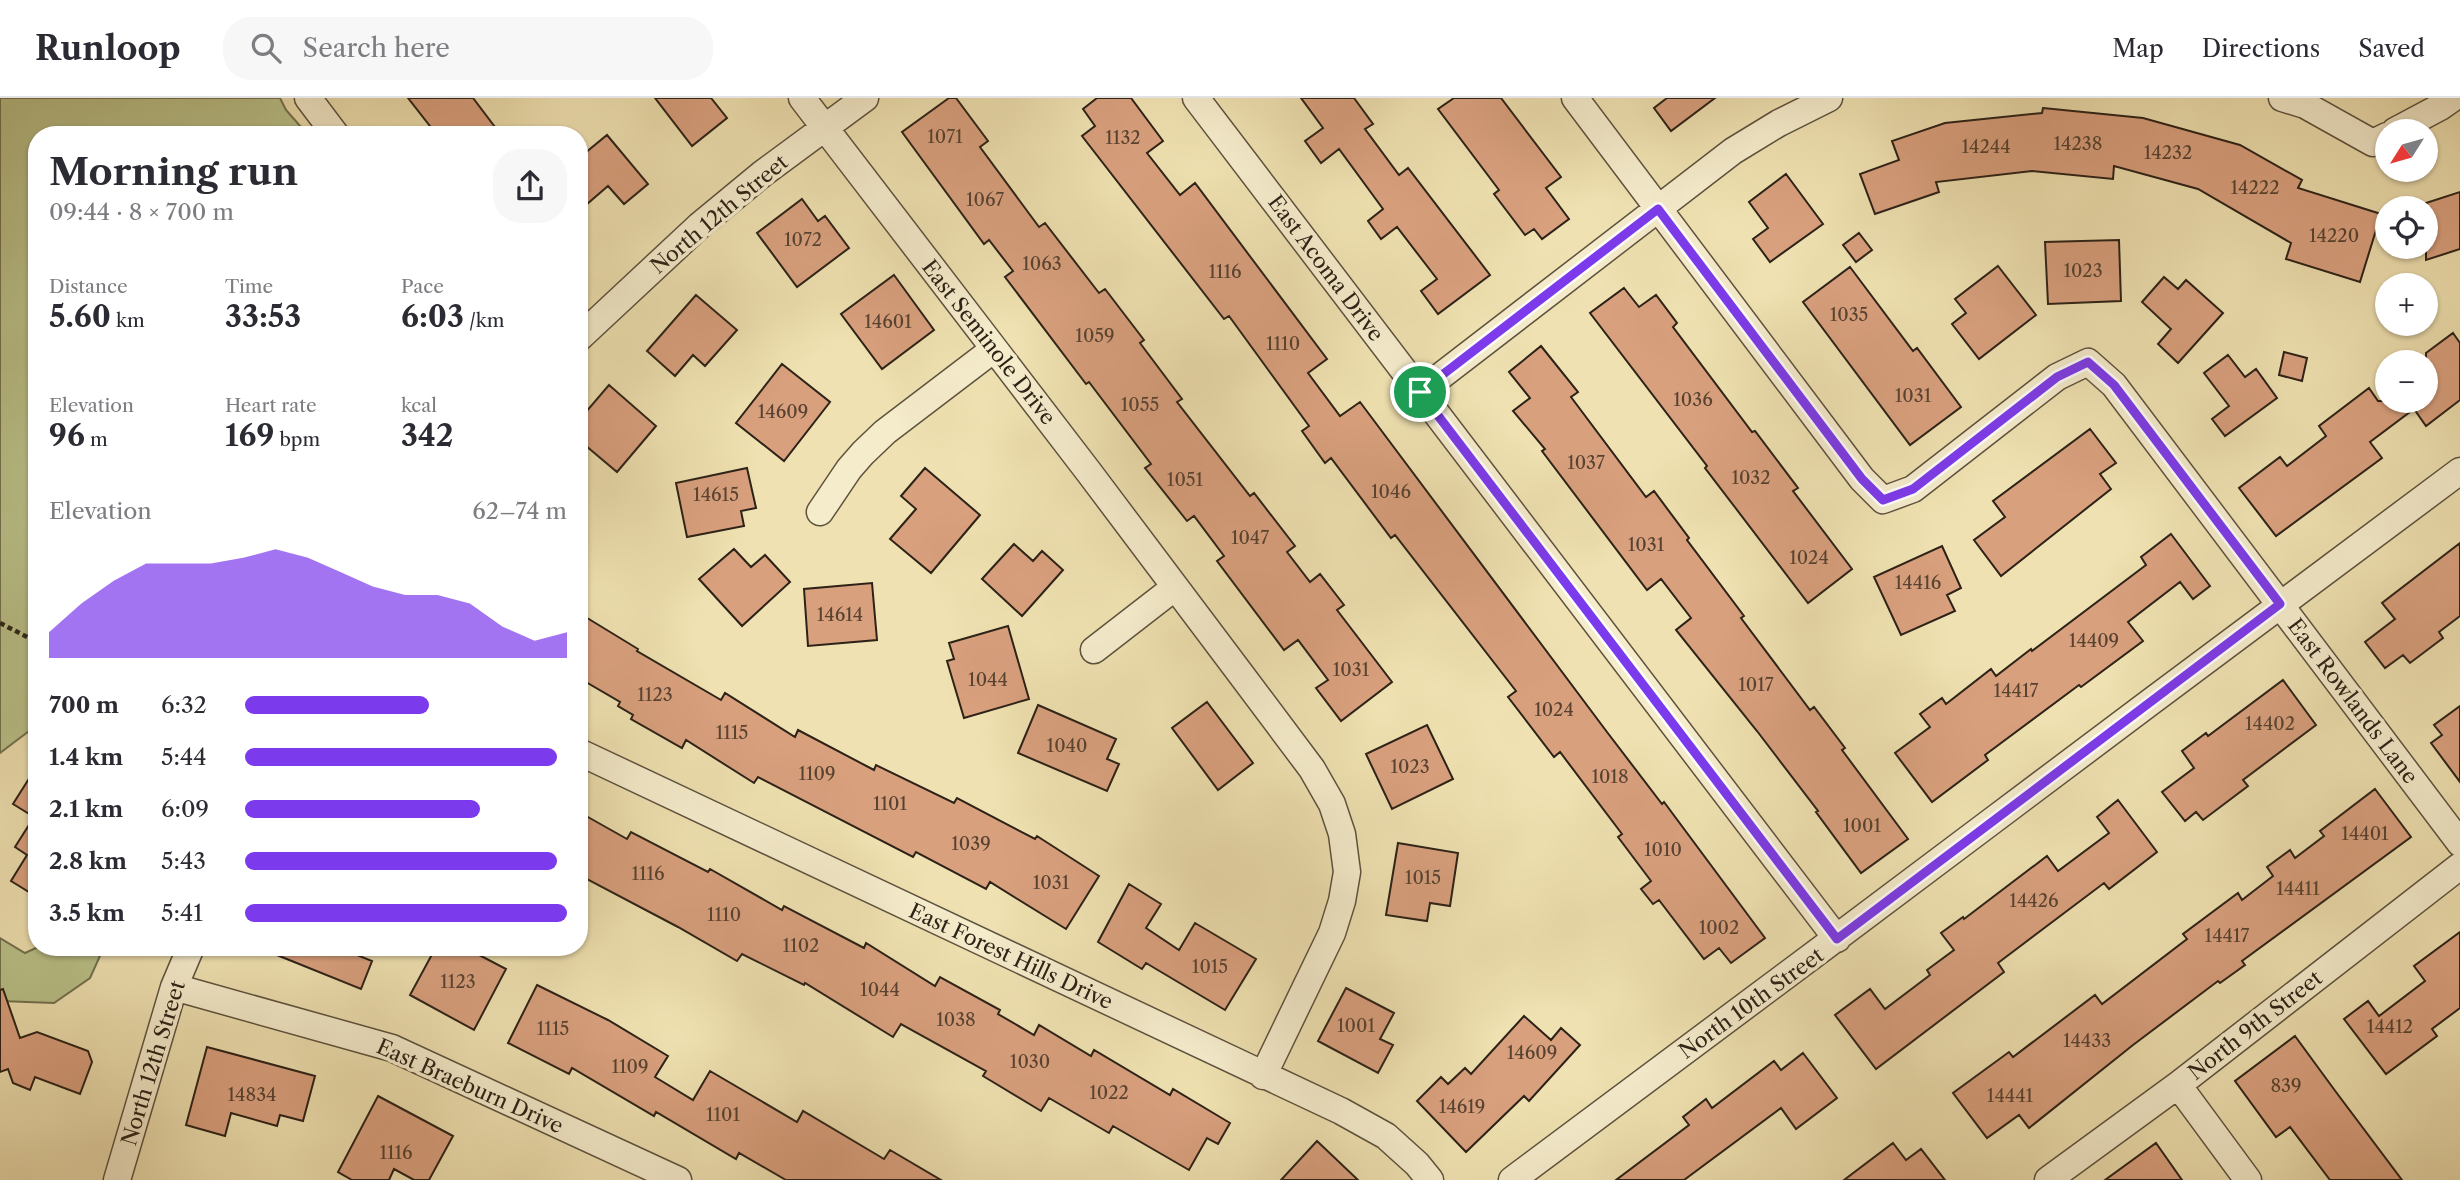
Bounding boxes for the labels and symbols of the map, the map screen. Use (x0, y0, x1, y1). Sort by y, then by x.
north arrow (2375, 119, 2438, 182)
house number: 1071 (927, 126, 963, 148)
house number: 1132 (1105, 127, 1141, 149)
house number: 14238 (2054, 133, 2102, 155)
house number: 14244 (1961, 136, 2011, 158)
house number: 14232 (2144, 142, 2192, 164)
street label: North 12th Street (645, 149, 793, 279)
house number: 14222 (2230, 177, 2280, 199)
house number: 1067 (966, 189, 1004, 211)
street label: East Acoma Drive (1263, 190, 1389, 346)
house number: 14220 (2309, 225, 2359, 247)
house number: 1072 (784, 229, 822, 251)
house number: 1063 (1022, 253, 1062, 275)
street label: East Seminole Drive (917, 255, 1061, 429)
house number: 1023 (2063, 260, 2103, 282)
house number: 1116 (1208, 261, 1242, 283)
house number: 1035 (1830, 304, 1868, 326)
house number: 14601 (864, 311, 912, 333)
house number: 1059 (1075, 325, 1115, 347)
house number: 1110 (1266, 333, 1300, 355)
pin (1390, 362, 1450, 422)
house number: 1031 (1895, 385, 1932, 407)
house number: 1036 (1673, 389, 1713, 411)
house number: 1055 (1121, 394, 1159, 416)
house number: 14609 (758, 401, 808, 423)
house number: 1037 (1567, 452, 1605, 474)
house number: 1032 (1731, 467, 1771, 489)
house number: 1051 (1167, 469, 1204, 491)
house number: 1046 (1371, 481, 1411, 503)
house number: 14615 (693, 484, 739, 506)
house number: 1047 (1231, 527, 1269, 549)
house number: 1031 (1628, 534, 1665, 556)
house number: 1024 (1789, 547, 1829, 569)
house number: 14416 (1895, 572, 1941, 594)
house number: 14614 (817, 604, 863, 626)
street label: East Rowlands Lane (2283, 614, 2423, 788)
house number: 14409 (2069, 630, 2119, 652)
house number: 1031 (1333, 659, 1370, 681)
house number: 1044 (968, 669, 1008, 691)
house number: 1017 (1738, 674, 1774, 696)
house number: 14417 (1994, 680, 2039, 702)
house number: 1123 (637, 684, 673, 706)
house number: 1024 (1534, 699, 1574, 721)
house number: 14402 (2245, 713, 2295, 735)
house number: 1115 (716, 722, 748, 744)
house number: 1040 (1047, 735, 1087, 757)
house number: 1023 (1390, 756, 1430, 778)
house number: 1109 (798, 763, 836, 785)
house number: 1018 (1591, 766, 1629, 788)
house number: 1101 (873, 793, 907, 815)
house number: 1001 (1843, 815, 1881, 837)
house number: 14401 (2341, 823, 2389, 845)
house number: 1039 (951, 833, 991, 855)
house number: 1010 (1644, 839, 1682, 861)
house number: 1116 (631, 863, 665, 885)
house number: 1015 (1405, 867, 1441, 889)
house number: 1031 (1033, 872, 1070, 894)
house number: 14411 (2276, 878, 2320, 900)
house number: 14426 (2009, 890, 2059, 912)
street label: East Forest Hills Drive (905, 898, 1117, 1014)
house number: 1110 (707, 904, 741, 926)
house number: 1002 (1699, 917, 1739, 939)
house number: 14417 (2205, 925, 2250, 947)
house number: 1102 (783, 935, 819, 957)
street label: North 10th Street (1674, 942, 1829, 1064)
house number: 1015 (1192, 956, 1228, 978)
street label: North 9th Street (2183, 965, 2327, 1085)
house number: 1123 (440, 971, 476, 993)
street label: North 12th Street (116, 977, 190, 1149)
house number: 1044 (860, 979, 900, 1001)
house number: 1038 (936, 1009, 976, 1031)
house number: 1001 (1337, 1015, 1375, 1037)
house number: 14412 (2367, 1016, 2413, 1038)
house number: 1115 (537, 1018, 569, 1040)
house number: 14433 (2063, 1030, 2111, 1052)
street label: East Braeburn Drive (373, 1034, 567, 1138)
house number: 14609 (1507, 1042, 1557, 1064)
house number: 1030 (1010, 1051, 1050, 1073)
house number: 1109 (611, 1056, 649, 1078)
house number: 839 (2270, 1075, 2302, 1097)
house number: 1022 (1089, 1082, 1129, 1104)
house number: 14834 (228, 1084, 276, 1106)
house number: 14441 (1987, 1085, 2034, 1107)
house number: 14619 (1439, 1096, 1485, 1118)
house number: 1101 (706, 1104, 740, 1126)
house number: 1116 (379, 1142, 413, 1164)

